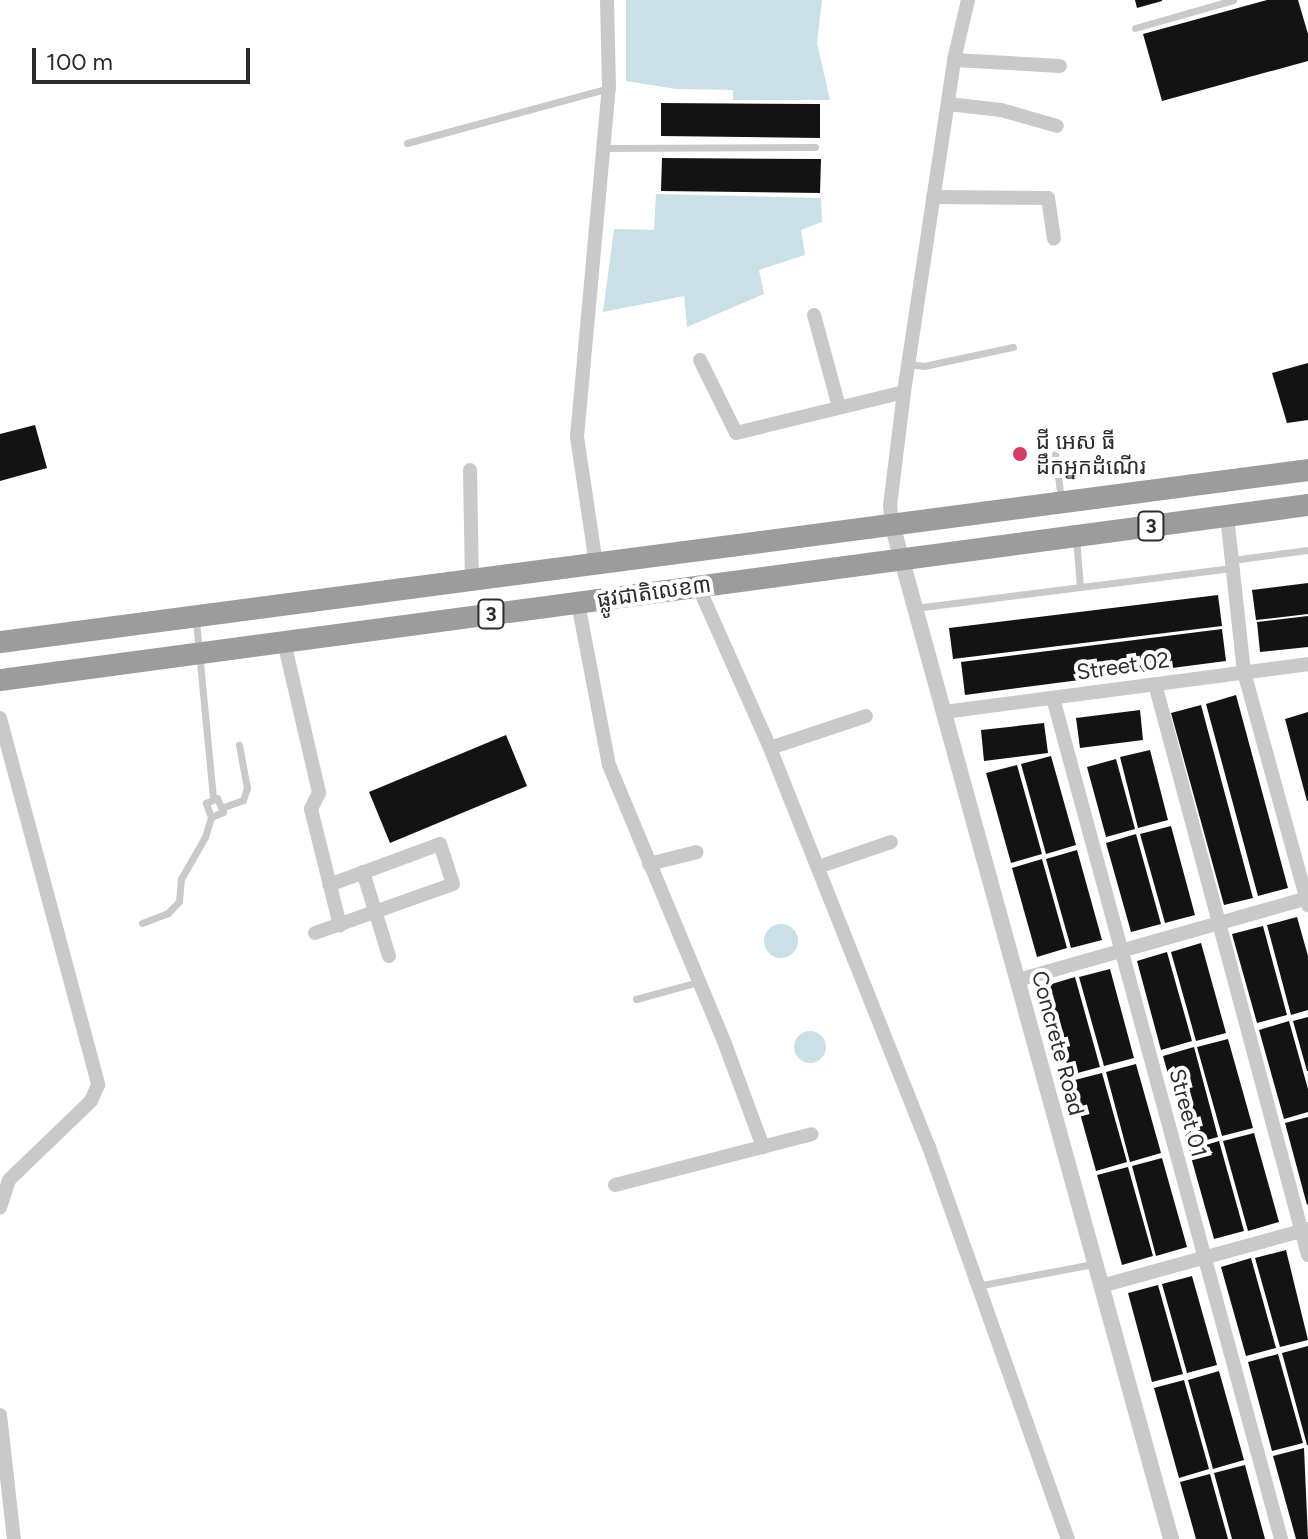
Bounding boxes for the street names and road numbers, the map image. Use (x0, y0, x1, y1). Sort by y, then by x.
road number: 3 (1137, 510, 1165, 542)
street label: ផ្លូវជាតិលេខ៣ (595, 571, 713, 613)
road number: 3 (477, 598, 505, 630)
street label: Street 02 (1075, 646, 1171, 686)
street label: Concrete Road (1026, 968, 1090, 1118)
street label: Street 01 (1164, 1066, 1212, 1160)

